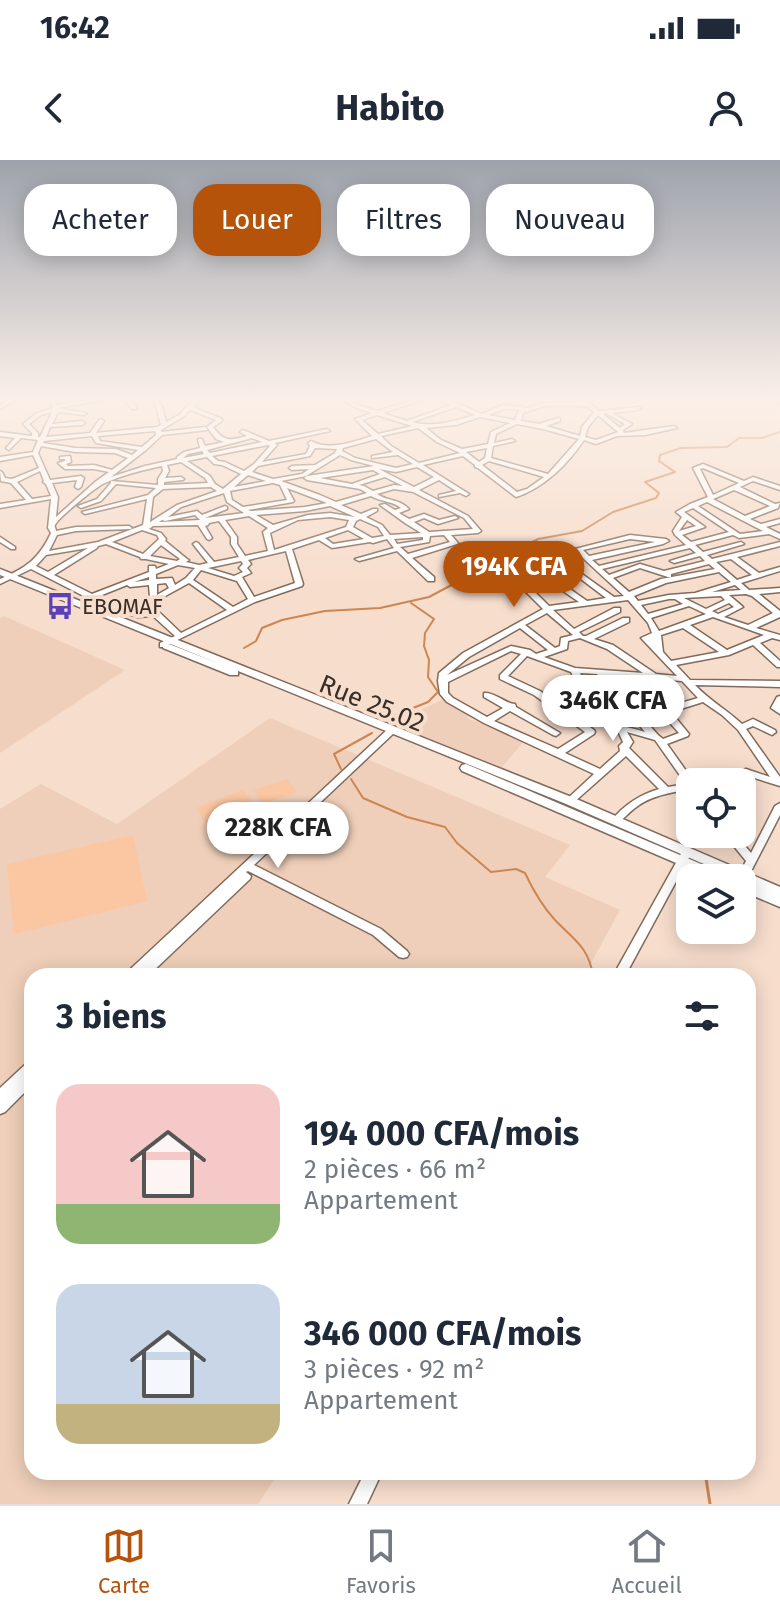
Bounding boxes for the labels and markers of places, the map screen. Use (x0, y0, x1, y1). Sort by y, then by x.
pin: 194K CFA (431, 541, 597, 609)
bus stop icon: EBOMAF (45, 591, 75, 621)
place label: EBOMAF (82, 593, 163, 620)
pin: 346K CFA (530, 675, 696, 743)
pin: 228K CFA (195, 802, 361, 870)

